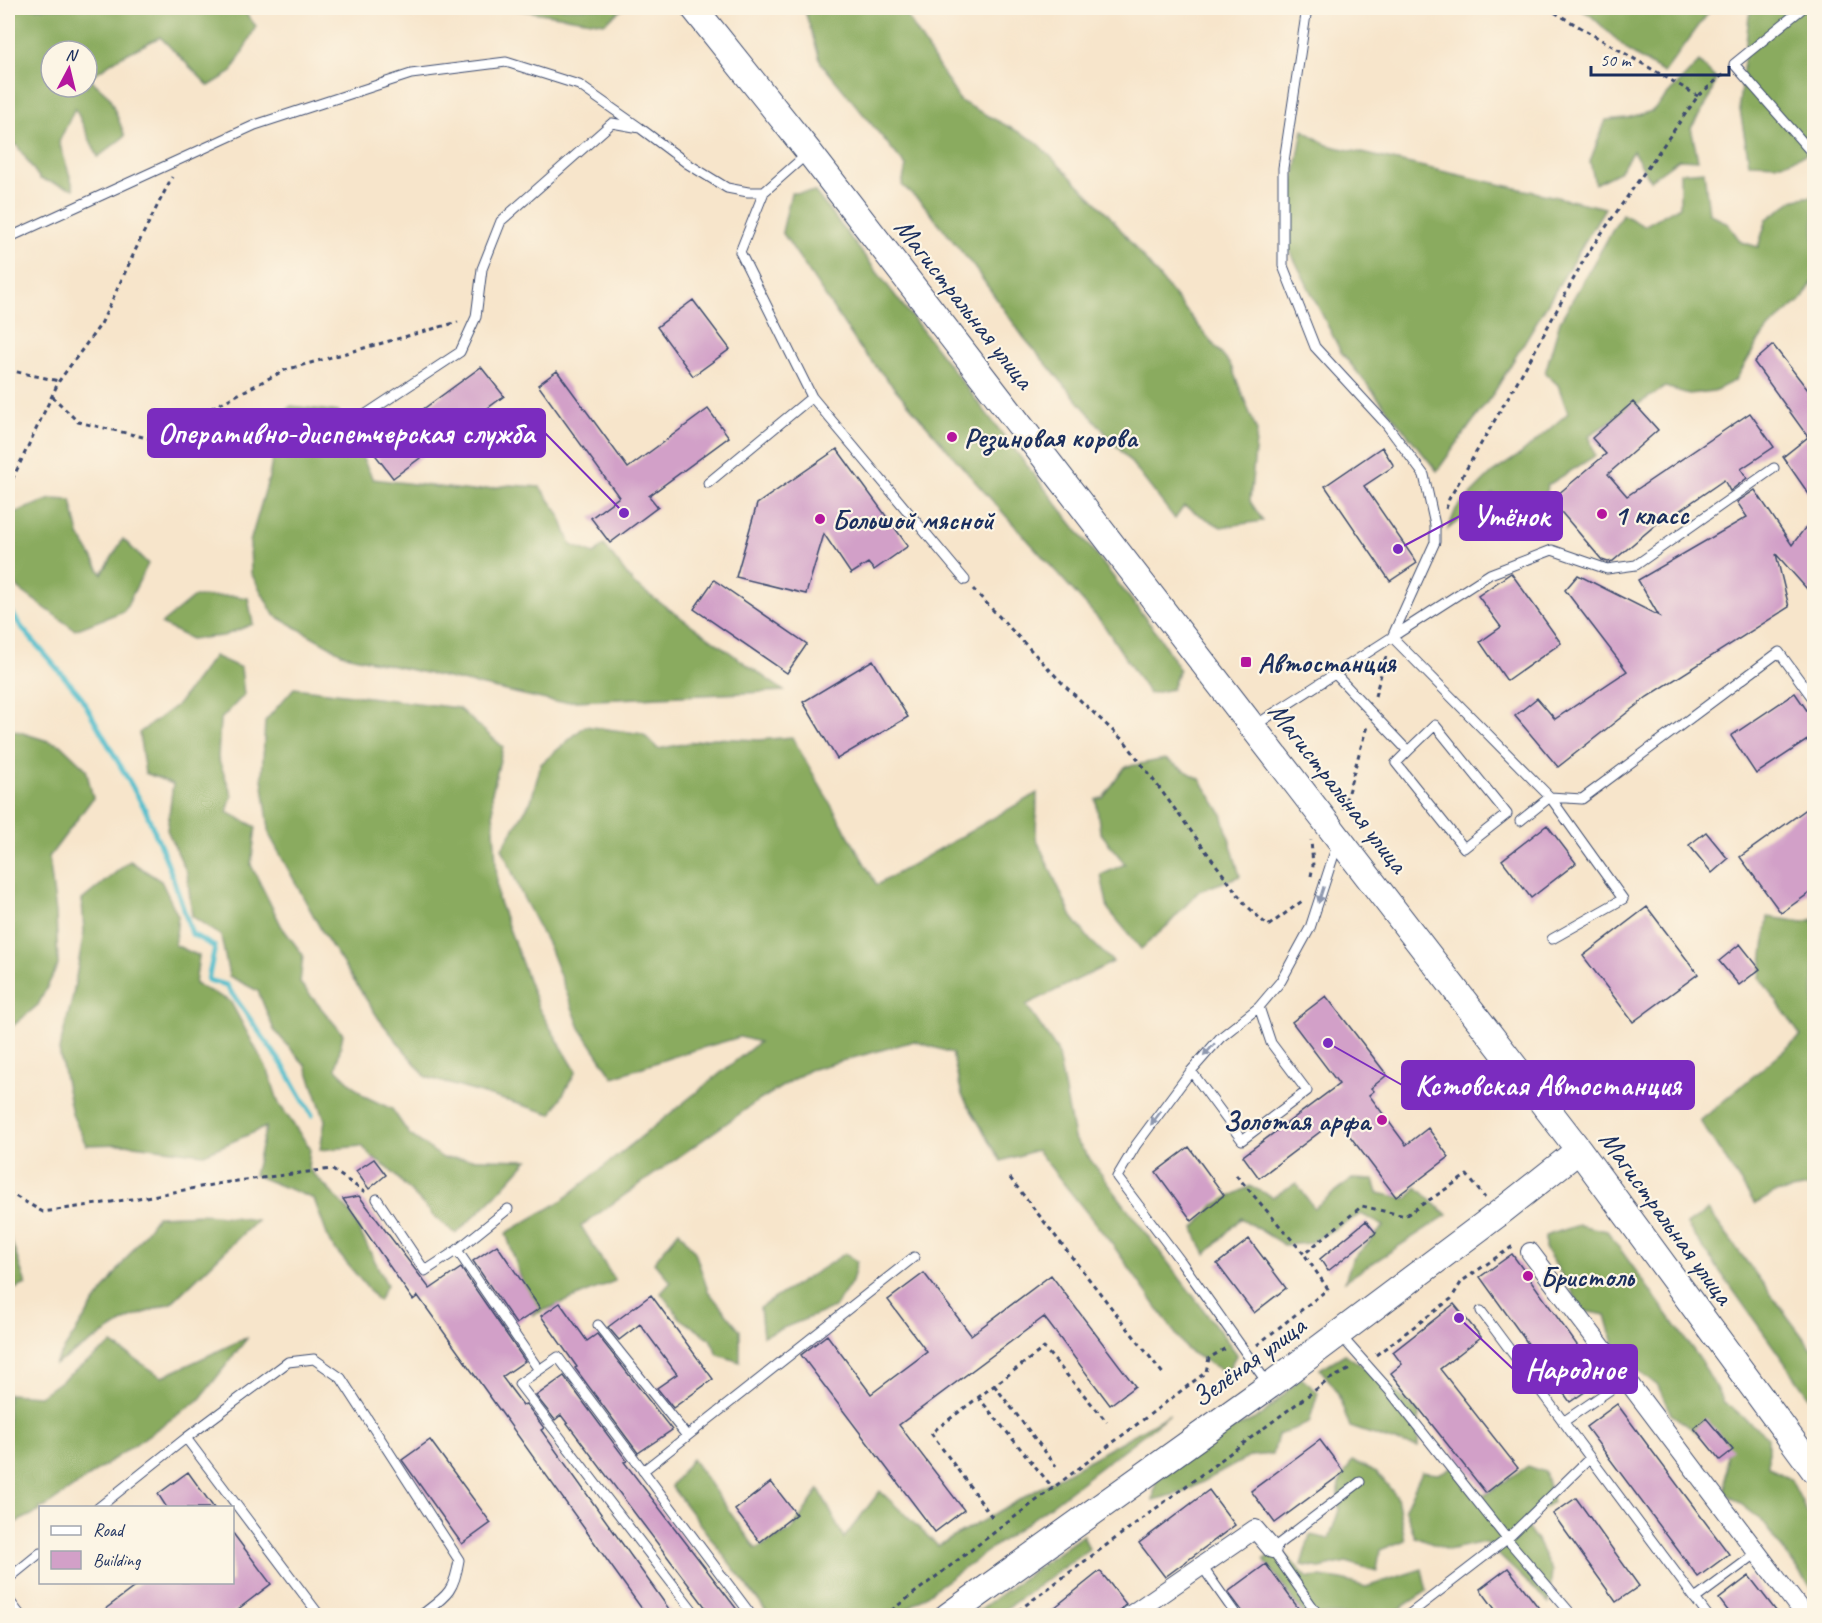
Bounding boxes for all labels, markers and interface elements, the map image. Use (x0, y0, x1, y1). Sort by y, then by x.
north arrow (39, 39, 99, 99)
scale bar (1591, 39, 1729, 77)
text: N (65, 45, 80, 66)
text: 50 m (1600, 49, 1633, 71)
street label: Магистральная улица (887, 211, 1043, 397)
callout: Оперативно-диспетчерская служба (148, 409, 545, 457)
text: Оперативно-диспетчерская служба (158, 414, 537, 452)
place label: Резиновая корова (964, 420, 1139, 456)
marker: Резиновая корова (945, 430, 959, 444)
callout: Утёнок (1460, 492, 1562, 540)
text: Утёнок (1472, 497, 1552, 535)
place label: 1 класс (1614, 497, 1690, 532)
place label: Большой мясной (832, 502, 996, 537)
marker: 1 класс (1595, 507, 1609, 521)
marker: Большой мясной (813, 512, 827, 526)
place label: Автостанция (1258, 645, 1397, 680)
marker: Автостанция (1239, 655, 1253, 669)
street label: Магистральная улица (1261, 695, 1417, 881)
one-way arrow (1316, 886, 1325, 904)
one-way arrow (1203, 1042, 1216, 1058)
callout: Кстовская Автостанция (1402, 1061, 1694, 1109)
text: Кстовская Автостанция (1415, 1066, 1683, 1104)
place label: Золотая арфа (1223, 1103, 1373, 1138)
one-way arrow (1150, 1110, 1162, 1126)
marker: Золотая арфа (1375, 1113, 1389, 1127)
street label: Магистральная улица (1592, 1123, 1743, 1313)
place label: Бристоль (1540, 1259, 1636, 1294)
marker: Бристоль (1521, 1269, 1535, 1283)
street label: Зелёная улица (1184, 1307, 1314, 1415)
callout: Народное (1513, 1345, 1637, 1393)
text: Народное (1525, 1350, 1628, 1388)
legend (39, 1506, 234, 1584)
text: Road (93, 1519, 126, 1541)
text: Building (93, 1549, 142, 1571)

